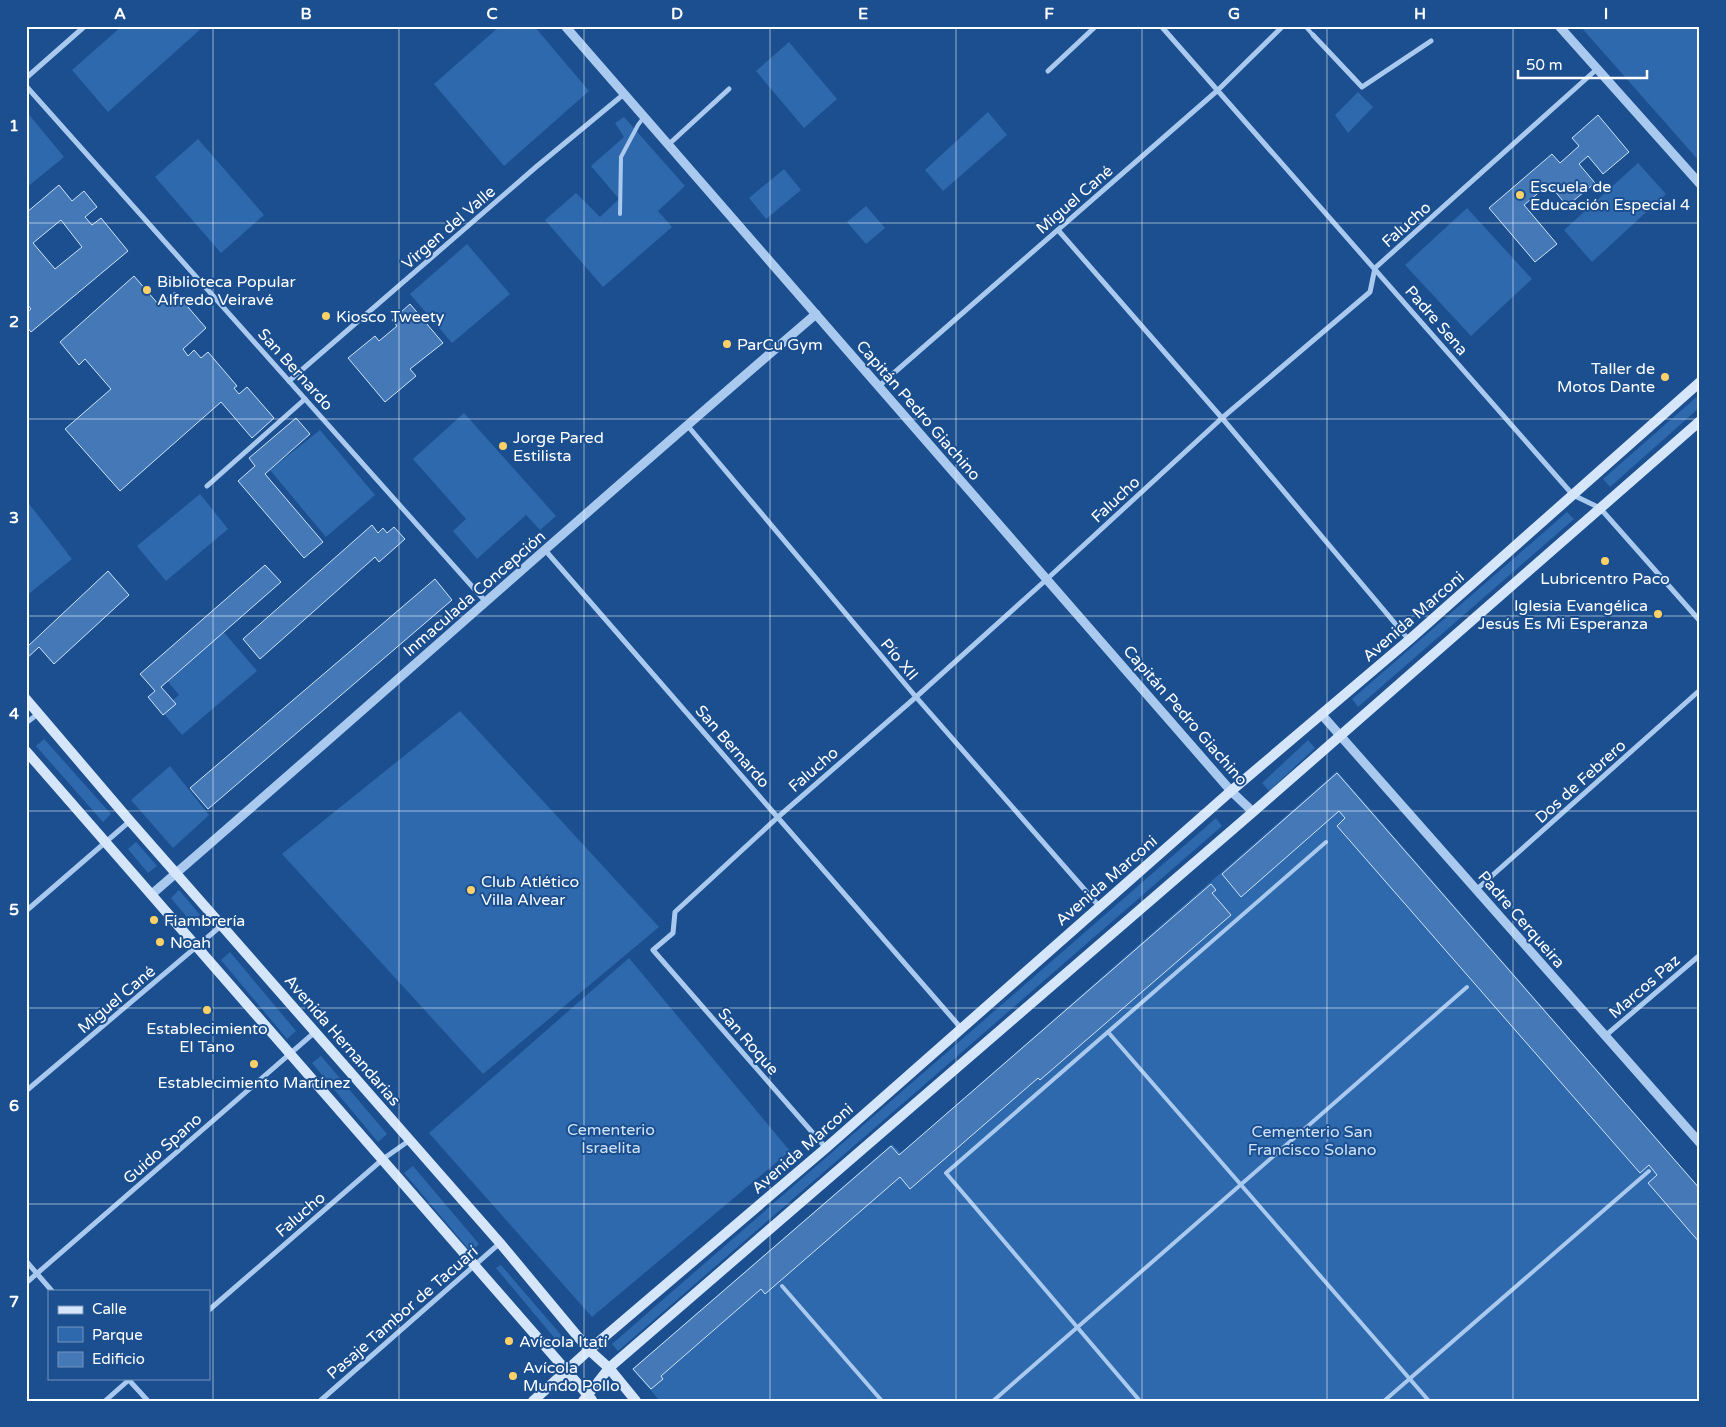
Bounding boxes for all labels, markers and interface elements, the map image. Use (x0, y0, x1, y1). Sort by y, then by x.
text: A (114, 4, 126, 24)
text: B (300, 4, 312, 24)
text: C (486, 4, 498, 24)
text: D (671, 4, 683, 24)
text: E (858, 4, 868, 24)
text: F (1044, 4, 1054, 24)
text: G (1228, 4, 1240, 24)
text: H (1414, 4, 1426, 24)
text: I (1604, 4, 1608, 24)
scale bar (1518, 48, 1647, 80)
text: 50 m (1526, 56, 1563, 74)
text: 1 (9, 116, 19, 136)
street label: Miguel Cané (1032, 161, 1117, 239)
place label: Escuela de Educación Especial 4 (1530, 177, 1690, 215)
street label: Virgen del Valle (398, 182, 500, 274)
marker: Escuela de Educación Especial 4 (1514, 189, 1526, 201)
street label: Falucho (1378, 197, 1435, 252)
place label: Biblioteca Popular Alfredo Veiravé (157, 272, 296, 310)
street label: Padre Sena (1400, 282, 1472, 360)
marker: Biblioteca Popular Alfredo Veiravé (141, 284, 153, 296)
place label: Kiosco Tweety (336, 307, 445, 327)
marker: Kiosco Tweety (320, 310, 332, 322)
text: 2 (9, 312, 19, 332)
street label: San Bernardo (253, 325, 337, 415)
place label: ParCu Gym (737, 335, 823, 355)
street label: Capitán Pedro Giachino (852, 336, 985, 485)
marker: ParCu Gym (721, 338, 733, 350)
place label: Taller de Motos Dante (1557, 359, 1655, 397)
marker: Taller de Motos Dante (1659, 371, 1671, 383)
place label: Jorge Pared Estilista (513, 428, 604, 466)
marker: Jorge Pared Estilista (497, 440, 509, 452)
street label: Falucho (1087, 472, 1144, 527)
text: 3 (9, 508, 19, 528)
street label: Inmaculada Concepción (399, 526, 550, 661)
marker: Lubricentro Paco (1599, 555, 1611, 567)
street label: Avenida Marconi (1359, 567, 1469, 666)
place label: Lubricentro Paco (1540, 569, 1670, 589)
place label: Iglesia Evangélica Jesús Es Mi Esperanza (1478, 596, 1648, 634)
marker: Iglesia Evangélica Jesús Es Mi Esperanza (1652, 608, 1664, 620)
street label: Pío XII (876, 635, 922, 685)
street label: Capitán Pedro Giachino (1119, 641, 1252, 790)
street label: San Bernardo (691, 701, 774, 792)
text: 4 (9, 704, 19, 724)
street label: Dos de Febrero (1531, 736, 1630, 828)
street label: Falucho (785, 743, 843, 797)
street label: Avenida Marconi (1052, 831, 1162, 930)
street label: Padre Cerqueira (1474, 867, 1569, 972)
place label: Club Atlético Villa Alvear (481, 872, 579, 910)
marker: Club Atlético Villa Alvear (465, 884, 477, 896)
text: 5 (9, 900, 19, 920)
place label: Fiambrería (164, 911, 245, 931)
marker: Fiambrería (148, 914, 160, 926)
place label: Noah (170, 933, 211, 953)
marker: Noah (154, 936, 166, 948)
street label: Marcos Paz (1605, 950, 1684, 1023)
street label: Miguel Cané (74, 961, 160, 1038)
street label: Avenida Hernandarias (280, 971, 405, 1110)
marker: Establecimiento El Tano (201, 1004, 213, 1016)
street label: San Roque (714, 1004, 783, 1079)
place label: Establecimiento El Tano (146, 1019, 268, 1057)
marker: Establecimiento Martínez (248, 1058, 260, 1070)
place label: Establecimiento Martínez (157, 1073, 351, 1093)
text: 6 (9, 1096, 19, 1116)
street label: Avenida Marconi (748, 1099, 858, 1198)
street label: Guido Spano (119, 1109, 206, 1188)
park label: Cementerio Israelita (567, 1120, 655, 1158)
park label: Cementerio San Francisco Solano (1248, 1122, 1376, 1160)
street label: Falucho (272, 1188, 330, 1242)
street label: Pasaje Tambor de Tacuarí (323, 1242, 482, 1384)
legend (48, 1290, 210, 1380)
text: 7 (9, 1292, 19, 1312)
text: Calle (92, 1300, 127, 1318)
text: Parque (92, 1326, 143, 1344)
place label: Avícola Itatí (519, 1332, 608, 1352)
marker: Avícola Itatí (503, 1335, 515, 1347)
text: Edificio (92, 1350, 145, 1368)
place label: Avícola Mundo Pollo (523, 1358, 620, 1396)
marker: Avícola Mundo Pollo (507, 1370, 519, 1382)

